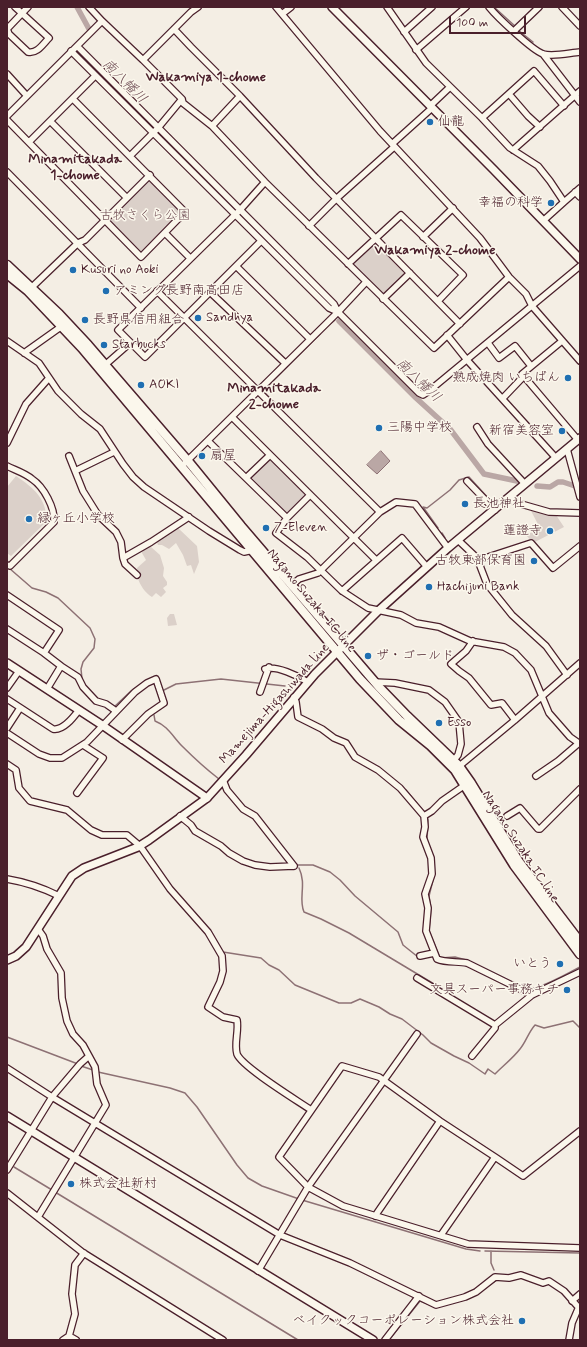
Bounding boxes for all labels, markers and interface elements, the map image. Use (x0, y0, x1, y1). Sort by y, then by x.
scale bar (451, 8, 528, 34)
text: 100 m (456, 15, 488, 31)
water label: 南八幡川 (98, 56, 150, 108)
district label: Wakamiya 1-chome (146, 70, 266, 86)
place label: 仙龍 (438, 114, 464, 130)
marker: 仙龍 (425, 117, 435, 127)
district label: Minamitakada 1-chome (28, 152, 122, 184)
place label: 幸福の科学 (478, 195, 543, 211)
marker: 幸福の科学 (546, 198, 556, 208)
park label: 古牧さくら公園 (100, 208, 190, 224)
district label: Wakamiya 2-chome (375, 243, 495, 259)
place label: Kusuri no Aoki (81, 262, 159, 278)
marker: Kusuri no Aoki (68, 265, 78, 275)
place label: アミング長野南高田店 (114, 283, 244, 299)
marker: アミング長野南高田店 (101, 286, 111, 296)
place label: Sandhya (206, 310, 253, 326)
place label: 長野県信用組合 (93, 312, 184, 328)
marker: Sandhya (193, 313, 203, 323)
marker: 長野県信用組合 (80, 315, 90, 325)
place label: Starbucks (112, 337, 166, 353)
marker: Starbucks (99, 340, 109, 350)
water label: 南八幡川 (392, 356, 444, 406)
place label: 熟成焼肉 いちばん (452, 370, 560, 386)
marker: 熟成焼肉 いちばん (563, 373, 573, 383)
place label: AOKI (149, 377, 179, 393)
marker: AOKI (136, 380, 146, 390)
district label: Minamitakada 2-chome (227, 381, 321, 414)
place label: 三陽中学校 (387, 420, 452, 436)
marker: 三陽中学校 (374, 423, 384, 433)
place label: 新宿美容室 (489, 423, 554, 439)
marker: 新宿美容室 (557, 426, 567, 436)
place label: 扇屋 (210, 448, 236, 464)
marker: 扇屋 (197, 451, 207, 461)
place label: 長池神社 (473, 496, 525, 512)
marker: 長池神社 (460, 499, 470, 509)
place label: 緑ヶ丘小学校 (37, 511, 115, 527)
marker: 緑ヶ丘小学校 (24, 514, 34, 524)
place label: 7-Eleven (274, 520, 327, 536)
marker: 7-Eleven (261, 523, 271, 533)
place label: 蓮證寺 (503, 523, 542, 539)
marker: 蓮證寺 (545, 526, 555, 536)
street label: Nagano Suzaka IC line (263, 546, 359, 656)
place label: 古牧東部保育園 (435, 553, 526, 569)
marker: 古牧東部保育園 (529, 556, 539, 566)
place label: Hachijuni Bank (437, 579, 520, 595)
marker: Hachijuni Bank (424, 582, 434, 592)
street label: Mamejima-Higashiwada line (217, 640, 333, 768)
place label: ザ・ゴールド (376, 648, 454, 664)
marker: ザ・ゴールド (363, 651, 373, 661)
place label: Esso (447, 715, 471, 731)
marker: Esso (434, 718, 444, 728)
street label: Nagano Suzaka IC line (478, 788, 562, 906)
place label: いとう (513, 956, 552, 972)
marker: いとう (555, 959, 565, 969)
place label: 文具スーパー事務キチ (430, 982, 559, 998)
marker: 文具スーパー事務キチ (562, 985, 572, 995)
place label: 株式会社新村 (79, 1176, 157, 1192)
marker: 株式会社新村 (66, 1179, 76, 1189)
place label: ベイクックコーポレーション株式会社 (292, 1313, 514, 1329)
marker: ベイクックコーポレーション株式会社 (517, 1316, 527, 1326)

